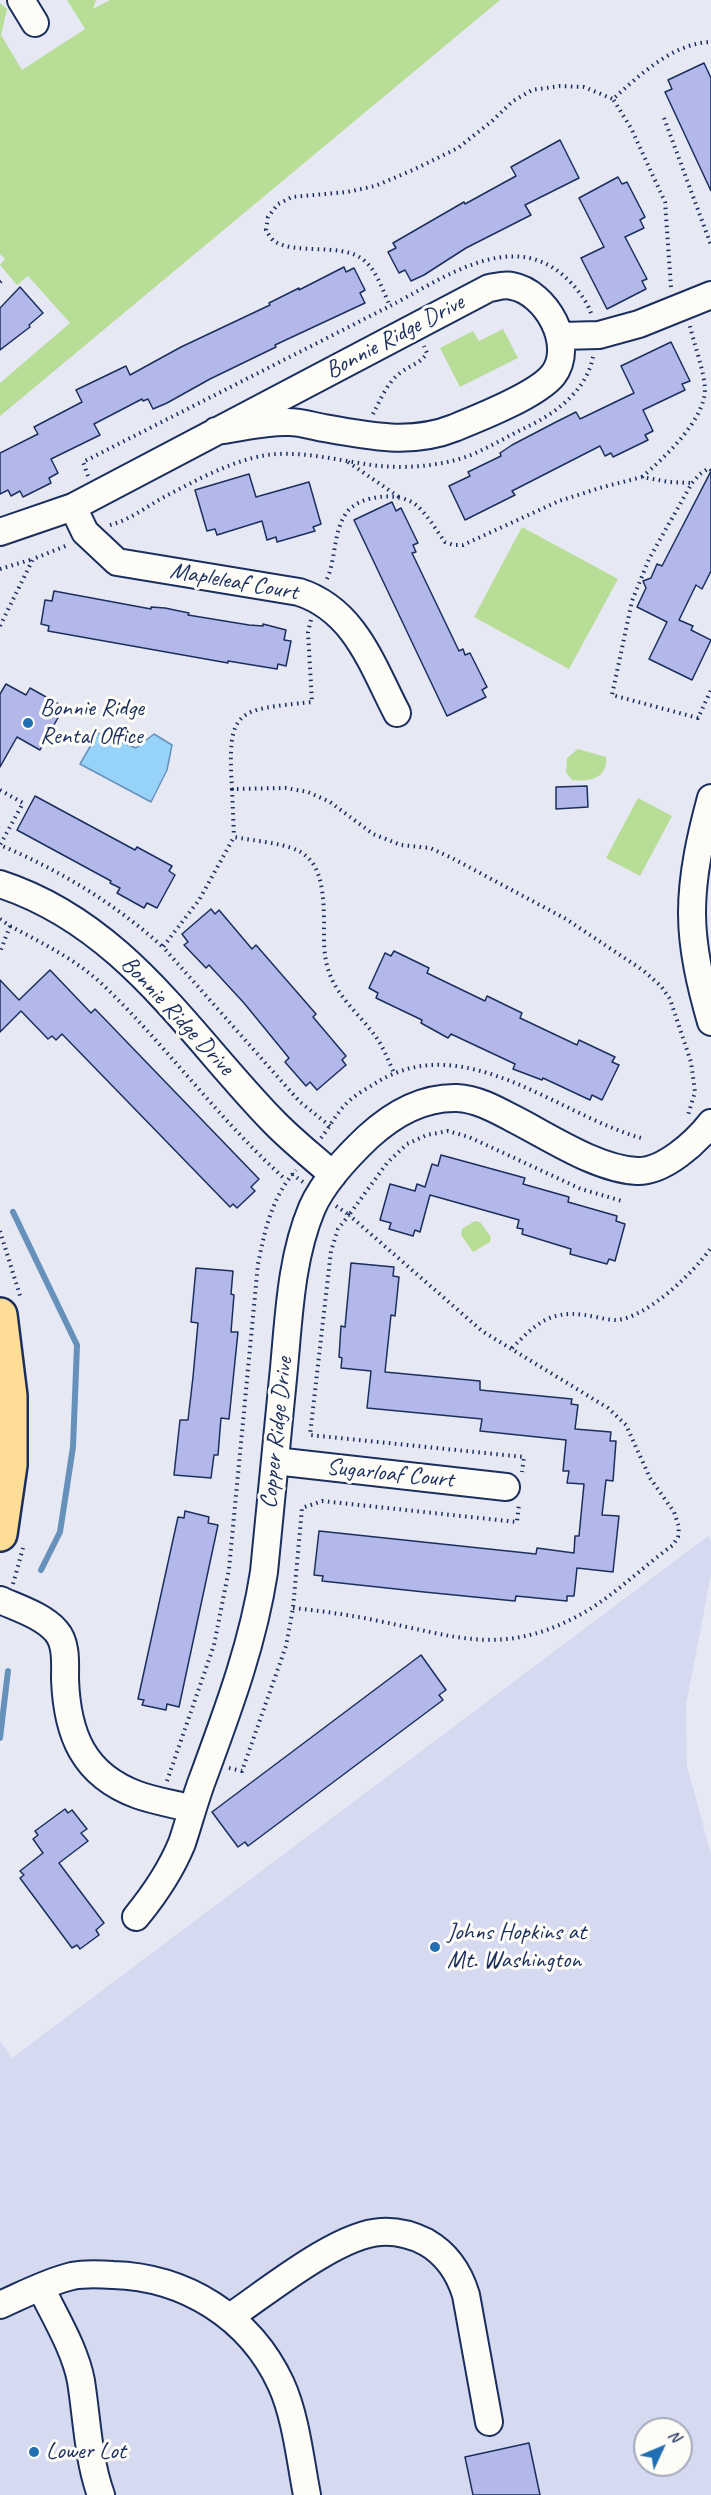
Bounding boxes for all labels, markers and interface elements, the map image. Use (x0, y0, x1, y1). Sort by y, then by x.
street label: Bonnie Ridge Drive (321, 288, 469, 386)
street label: Mapleleaf Court (168, 557, 300, 607)
place label: Bonnie Ridge Rental Office (40, 695, 144, 751)
marker: Bonnie Ridge Rental Office (21, 716, 35, 730)
street label: Bonnie Ridge Drive (114, 950, 240, 1082)
street label: Copper Ridge Drive (255, 1356, 299, 1510)
street label: Sugarloaf Court (325, 1453, 455, 1495)
place label: Johns Hopkins at Mt. Washington (447, 1919, 586, 1975)
marker: Johns Hopkins at Mt. Washington (428, 1940, 442, 1954)
north arrow (633, 2417, 693, 2477)
text: N (664, 2425, 685, 2446)
place label: Lower Lot (46, 2438, 126, 2466)
marker: Lower Lot (27, 2445, 41, 2459)

